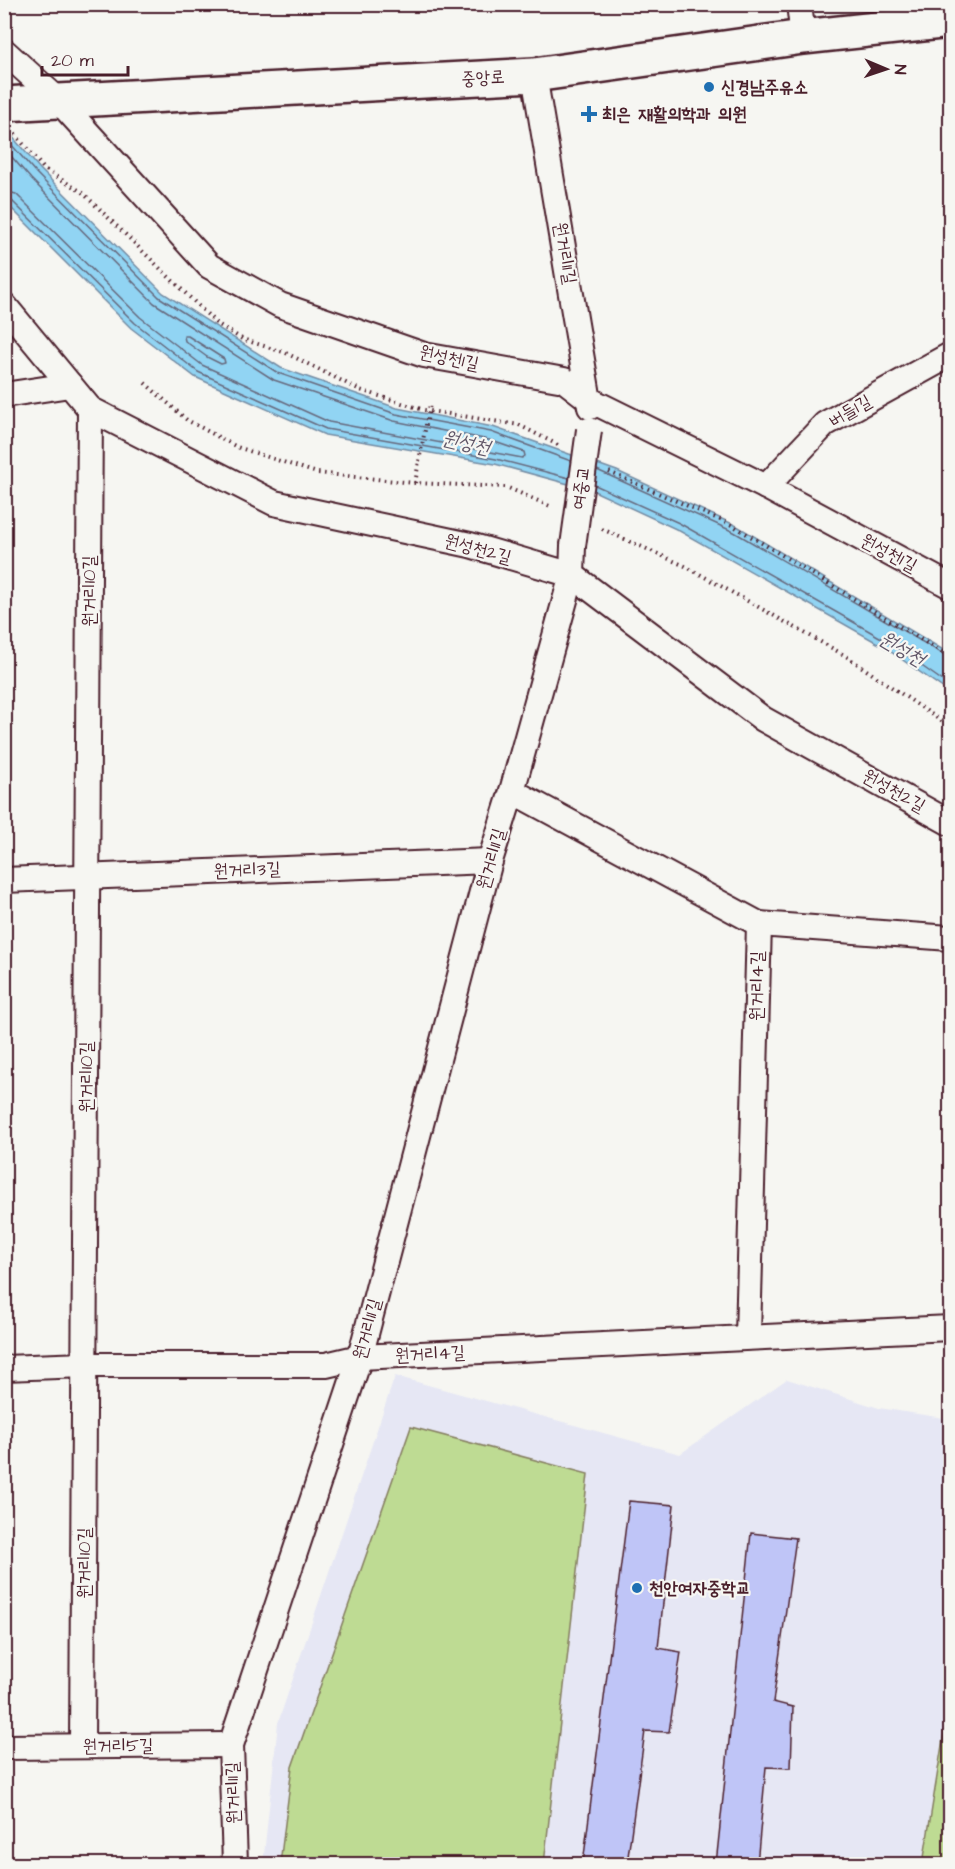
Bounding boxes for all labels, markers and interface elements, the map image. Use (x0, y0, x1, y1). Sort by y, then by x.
scale bar (42, 39, 128, 77)
north arrow (856, 39, 916, 99)
text: 20 m (51, 48, 94, 73)
street label: 중앙로 (461, 64, 505, 92)
text: N (889, 64, 911, 75)
place label: 신경남주유소 (721, 75, 808, 100)
marker: 신경남주유소 (702, 80, 716, 94)
place label: 최은 재활의학과 의원 (602, 102, 747, 127)
marker: 최은 재활의학과 의원 (580, 105, 598, 123)
street label: 원거리11길 (547, 220, 583, 286)
street label: 원성천1길 (417, 340, 482, 377)
street label: 버들1길 (824, 388, 877, 433)
water label: 원성천 (439, 424, 495, 463)
street label: 여중교 (566, 465, 596, 511)
street label: 원성천2길 (442, 528, 515, 570)
street label: 원성천1길 (857, 528, 922, 578)
street label: 원거리10길 (77, 555, 102, 627)
water label: 원성천 (874, 625, 932, 674)
street label: 원성천2길 (858, 764, 930, 819)
street label: 원거리11길 (470, 825, 512, 893)
street label: 원거리3길 (213, 856, 281, 884)
street label: 원거리4길 (744, 950, 770, 1021)
street label: 원거리10길 (74, 1041, 99, 1113)
street label: 원거리11길 (347, 1295, 387, 1362)
street label: 원거리4길 (394, 1340, 466, 1368)
street label: 원거리10길 (72, 1527, 97, 1599)
place label: 천안여자중학교 (649, 1576, 750, 1601)
marker: 천안여자중학교 (630, 1581, 644, 1595)
street label: 원거리5길 (82, 1733, 154, 1759)
street label: 원거리11길 (219, 1761, 247, 1825)

